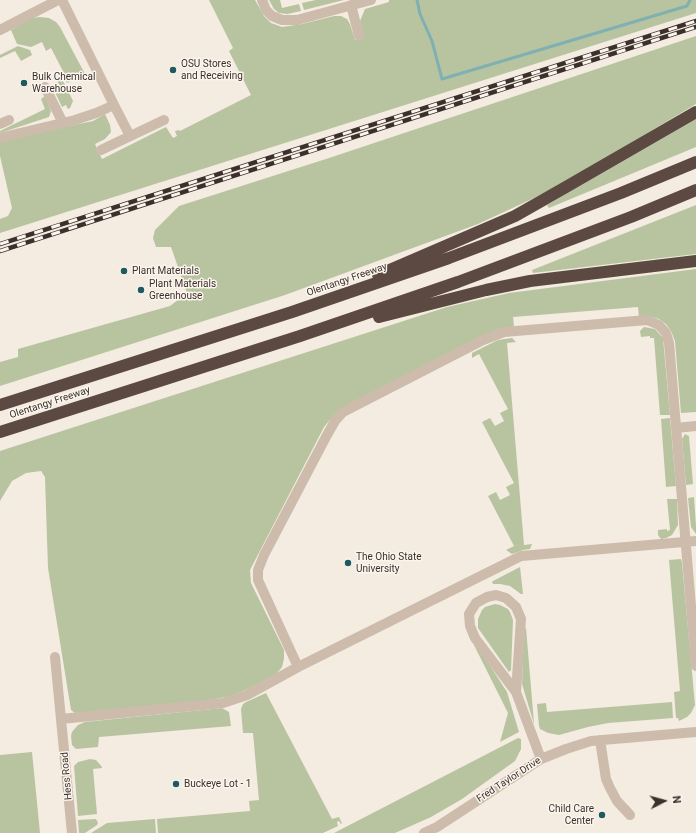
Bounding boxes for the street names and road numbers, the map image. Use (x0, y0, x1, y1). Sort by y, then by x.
street label: Olentangy Freeway (305, 261, 389, 299)
street label: Olentangy Freeway (8, 384, 92, 422)
street label: Hess Road (59, 751, 75, 801)
street label: Fred Taylor Drive (475, 755, 543, 805)

